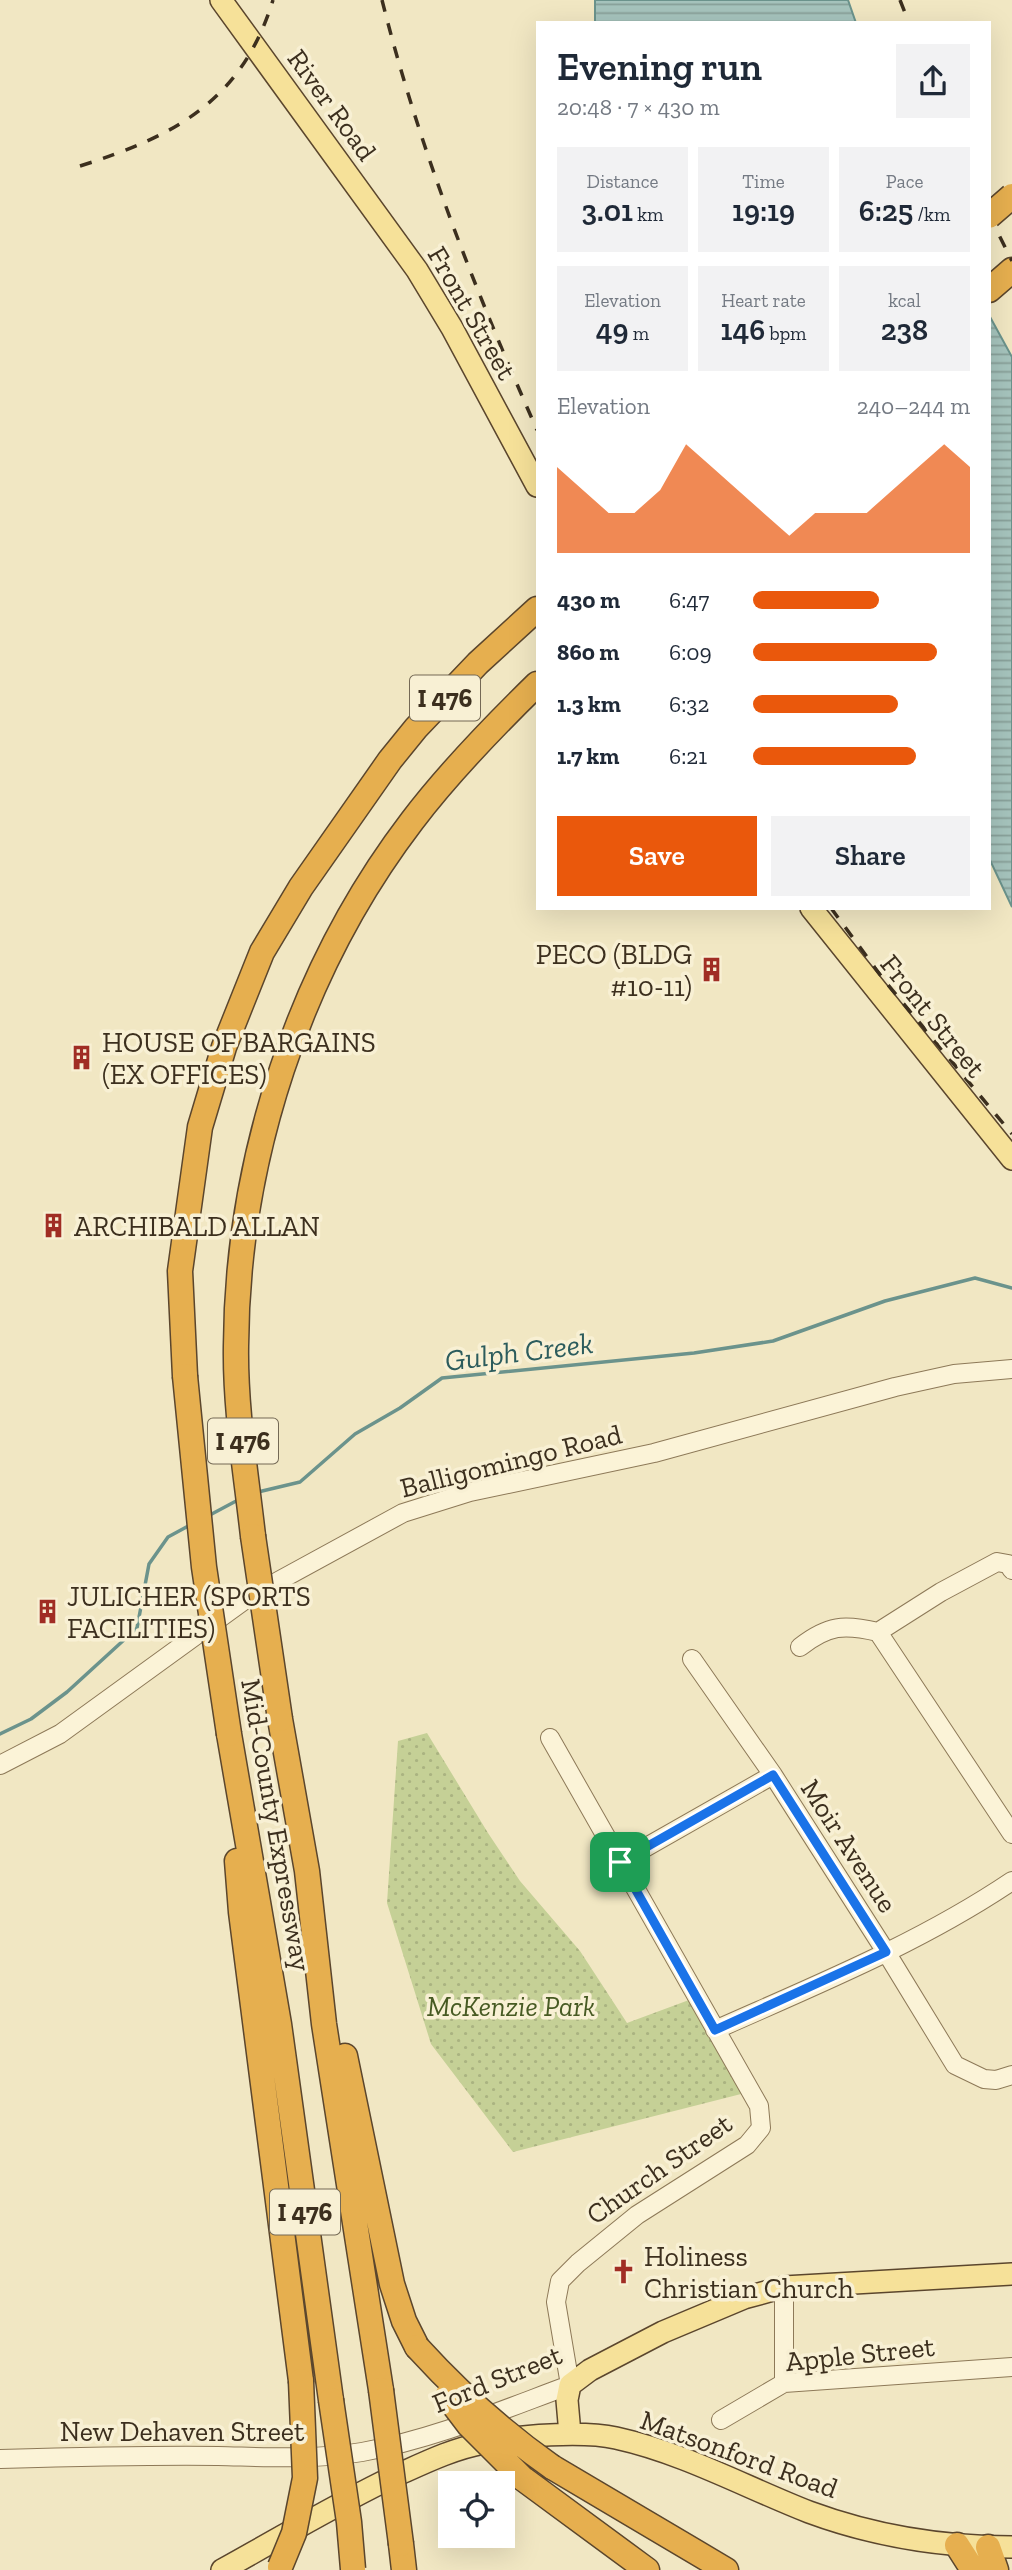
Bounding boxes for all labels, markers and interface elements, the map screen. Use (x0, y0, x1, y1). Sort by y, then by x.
street label: River Road (281, 43, 383, 167)
text: Evening run (557, 44, 762, 90)
button: share (896, 44, 970, 118)
text: 20:48 · 7 × 430 m (557, 93, 720, 121)
text: Distance (587, 170, 658, 193)
text: Time (742, 170, 785, 193)
text: Pace (886, 170, 923, 193)
text: 3.01 (582, 193, 633, 229)
text: 19:19 (732, 193, 795, 229)
text: 6:25 (859, 193, 913, 229)
text: km (633, 203, 663, 226)
text: /km (913, 203, 950, 226)
street label: Front Street (421, 241, 524, 386)
text: Elevation (584, 289, 661, 312)
text: Heart rate (721, 289, 806, 312)
text: kcal (888, 289, 921, 312)
text: 49 (596, 312, 629, 348)
text: 146 (721, 312, 765, 348)
text: 238 (881, 312, 928, 348)
text: m (629, 322, 649, 345)
text: bpm (765, 322, 806, 345)
text: Elevation (557, 392, 650, 420)
text: 240–244 m (857, 392, 970, 420)
text: 430 m (557, 586, 620, 614)
text: 6:47 (669, 586, 709, 614)
text: 860 m (557, 638, 619, 666)
text: 6:09 (669, 638, 712, 666)
road number: I 476 (410, 676, 480, 720)
text: 1.3 km (557, 690, 621, 718)
text: 6:32 (669, 690, 709, 718)
text: 1.7 km (557, 742, 619, 770)
text: 6:21 (669, 742, 707, 770)
button: Save (557, 816, 757, 896)
button: Share (771, 816, 970, 896)
place label: PECO (BLDG #10-11) (536, 938, 692, 1003)
street label: Front Street (874, 948, 993, 1084)
building icon: PECO (BLDG #10-11) (698, 956, 726, 984)
place label: HOUSE OF BARGAINS (EX OFFICES) (102, 1026, 376, 1091)
building icon: HOUSE OF BARGAINS (EX OFFICES) (68, 1044, 96, 1072)
place label: ARCHIBALD ALLAN (74, 1210, 320, 1243)
building icon: ARCHIBALD ALLAN (40, 1212, 68, 1240)
water label: Gulph Creek (443, 1325, 595, 1379)
road number: I 476 (208, 1418, 278, 1464)
street label: Balligomingo Road (397, 1418, 625, 1504)
place label: JULICHER (SPORTS FACILITIES) (67, 1580, 311, 1645)
building icon: JULICHER (SPORTS FACILITIES) (33, 1598, 61, 1626)
street label: Mid-County Expressway (234, 1676, 318, 1974)
street label: Moir Avenue (794, 1773, 904, 1919)
pin (590, 1832, 650, 1892)
icon: arrive (601, 1843, 639, 1881)
park label: McKenzie Park (427, 1990, 595, 2023)
street label: Church Street (580, 2106, 738, 2231)
road number: I 476 (270, 2190, 340, 2234)
place label: Holiness Christian Church (644, 2240, 854, 2305)
church icon: Holiness Christian Church (610, 2258, 638, 2286)
street label: Apple Street (784, 2330, 937, 2378)
street label: Ford Street (427, 2338, 567, 2420)
street label: Matsonford Road (636, 2403, 842, 2505)
street label: New Dehaven Street (60, 2415, 305, 2448)
map controls (438, 2471, 515, 2548)
button: locate (438, 2471, 515, 2548)

